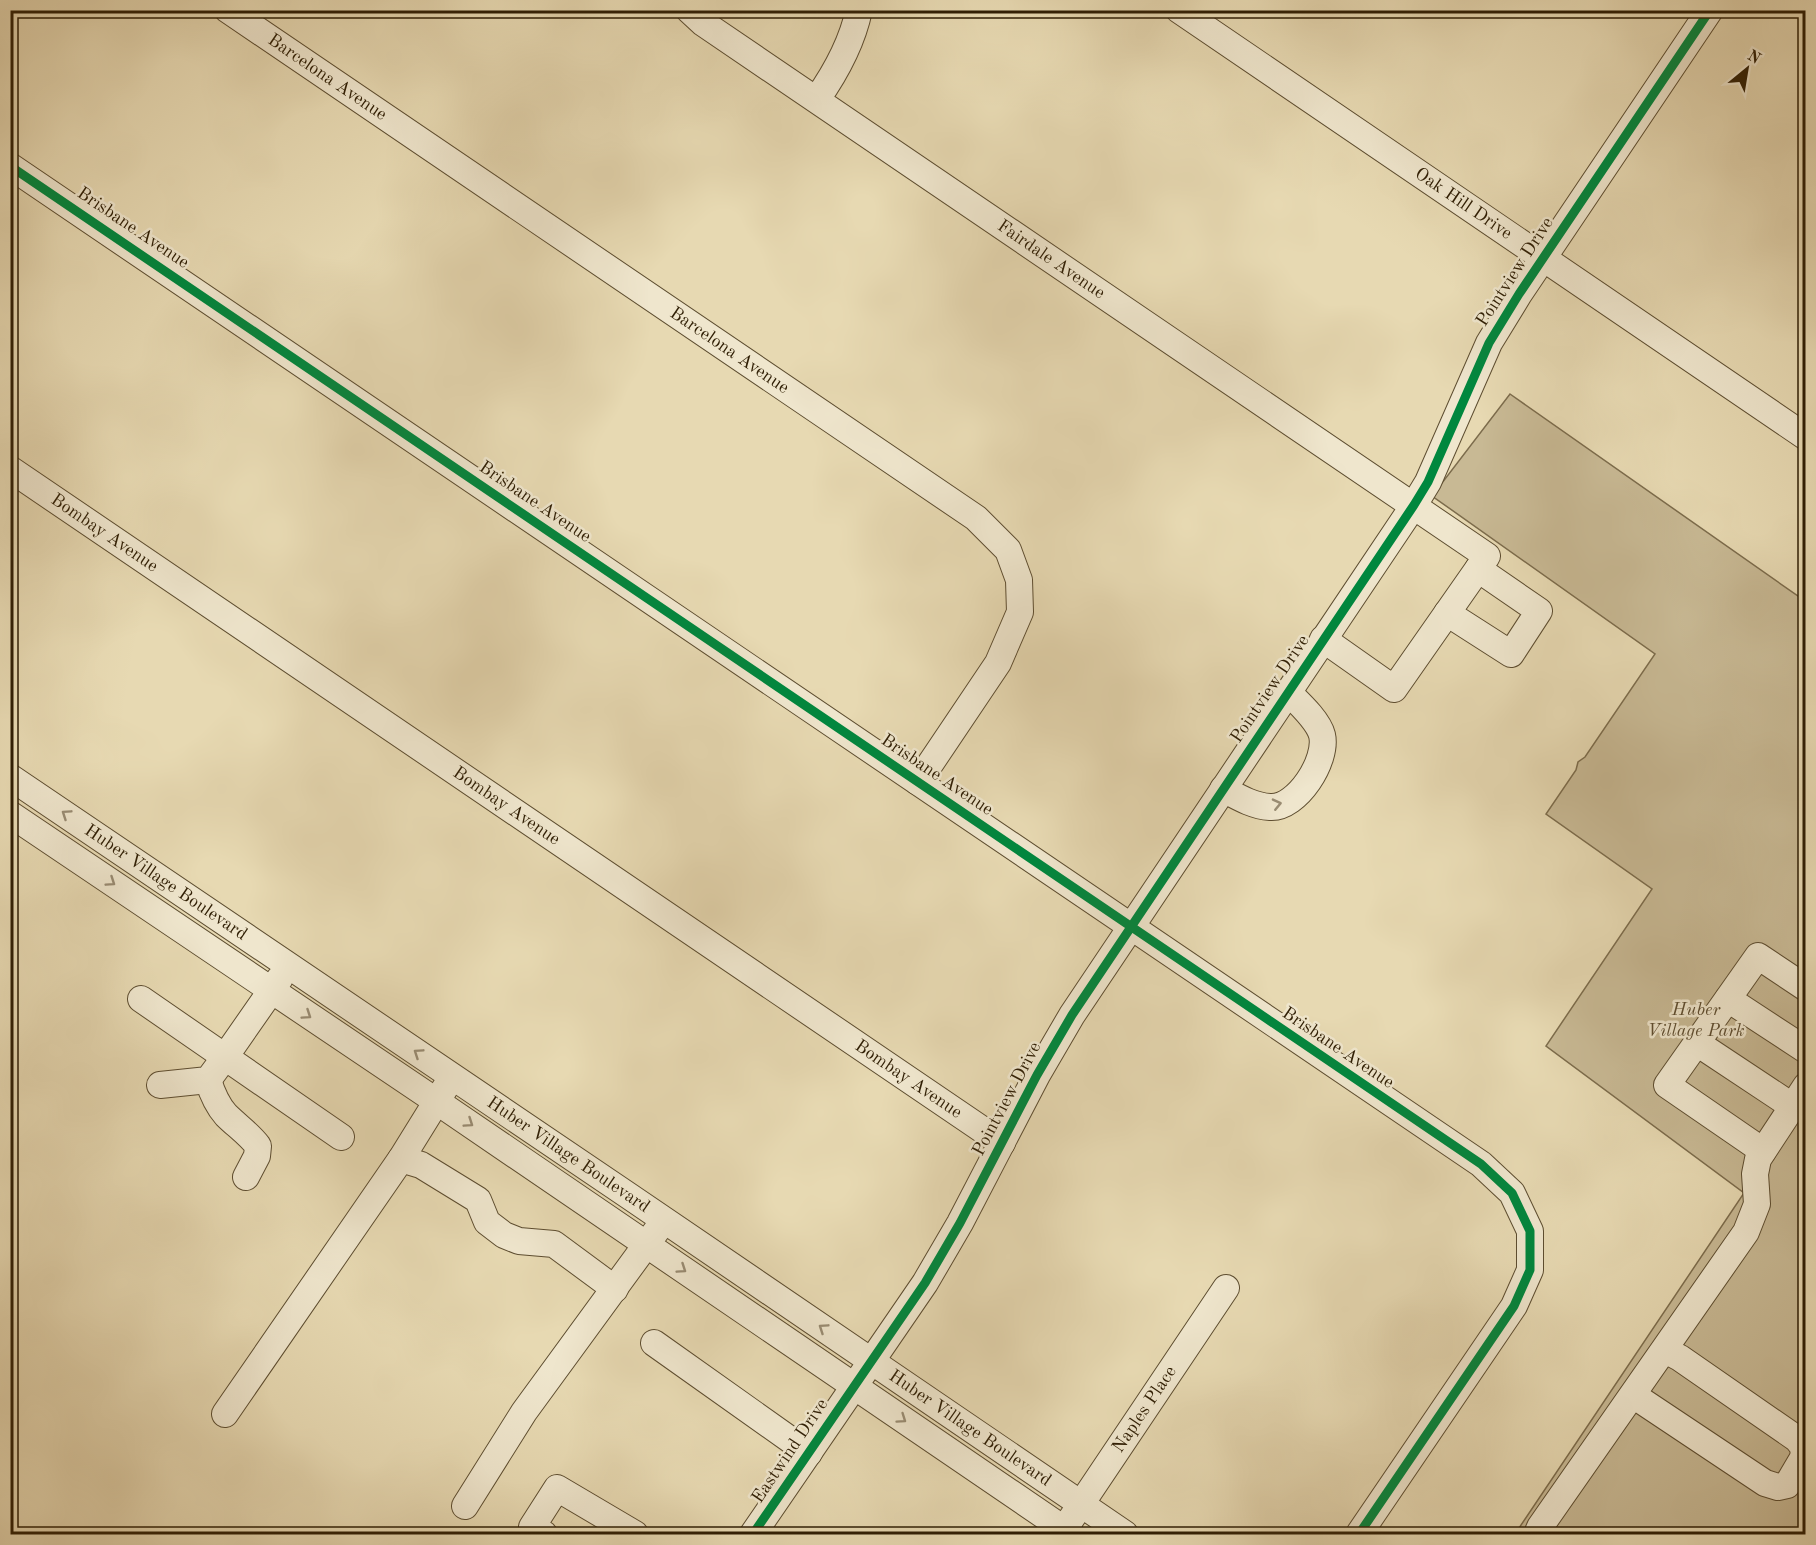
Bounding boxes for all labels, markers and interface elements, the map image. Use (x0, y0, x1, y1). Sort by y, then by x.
street label: Barcelona Avenue (264, 31, 390, 124)
north arrow (1717, 39, 1777, 99)
text: N (1744, 48, 1763, 68)
street label: Oak Hill Drive (1412, 164, 1515, 243)
street label: Brisbane Avenue (74, 184, 192, 272)
street label: Pointview Drive (1473, 214, 1557, 330)
street label: Fairdale Avenue (994, 217, 1108, 302)
street label: Barcelona Avenue (667, 304, 792, 397)
street label: Brisbane Avenue (476, 458, 594, 546)
street label: Bombay Avenue (47, 490, 161, 576)
street label: Pointview Drive (1227, 632, 1313, 746)
street label: Brisbane Avenue (878, 731, 996, 819)
street label: Bombay Avenue (449, 764, 563, 849)
one-way arrow (1272, 799, 1282, 812)
one-way arrow (61, 810, 72, 821)
street label: Huber Village Boulevard (81, 821, 250, 944)
one-way arrow (104, 875, 115, 886)
park label: Huber Village Park (1647, 1001, 1745, 1040)
street label: Brisbane Avenue (1279, 1004, 1397, 1092)
one-way arrow (301, 1007, 312, 1018)
street label: Bombay Avenue (851, 1037, 965, 1122)
street label: Pointview Drive (969, 1039, 1045, 1159)
one-way arrow (414, 1049, 425, 1060)
street label: Huber Village Boulevard (483, 1093, 653, 1216)
one-way arrow (463, 1116, 473, 1128)
one-way arrow (676, 1262, 687, 1273)
one-way arrow (819, 1324, 830, 1335)
street label: Naples Place (1109, 1363, 1180, 1456)
street label: Huber Village Boulevard (885, 1367, 1054, 1490)
street label: Eastwind Drive (749, 1396, 831, 1506)
one-way arrow (895, 1412, 906, 1423)

